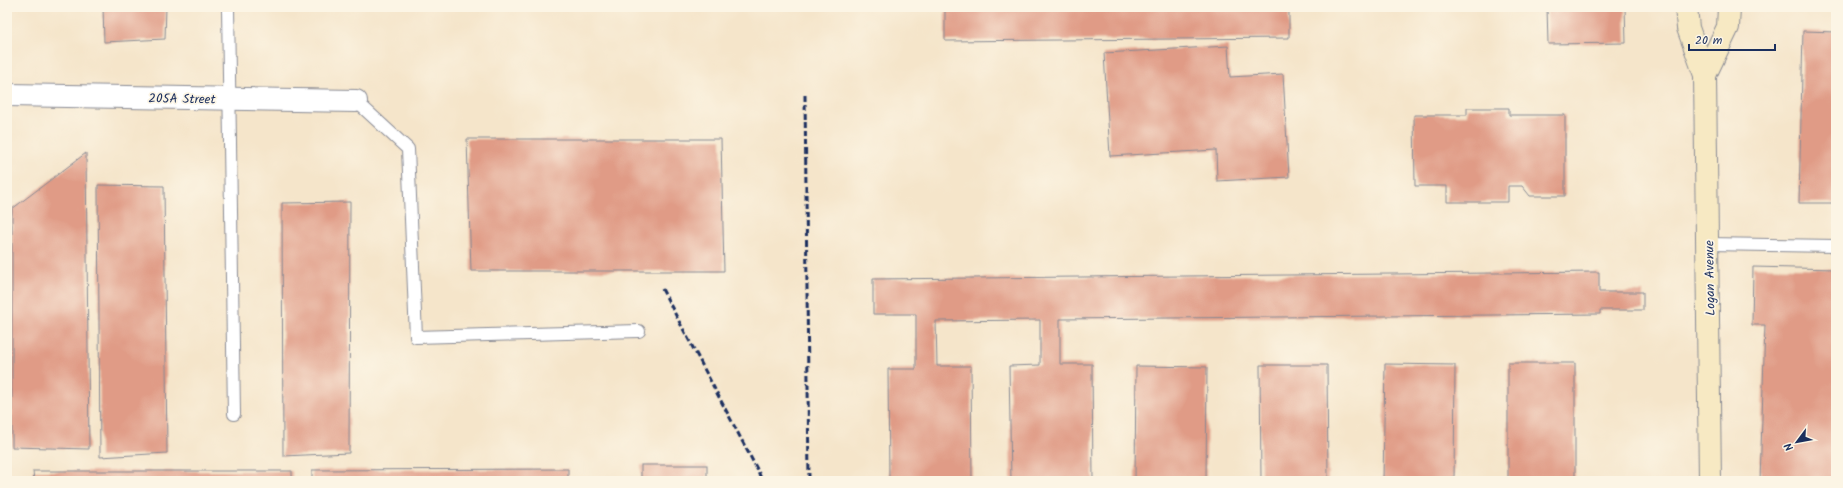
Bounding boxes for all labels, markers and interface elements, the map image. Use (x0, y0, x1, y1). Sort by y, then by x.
scale bar (1689, 26, 1775, 52)
text: 20 m (1695, 31, 1723, 50)
street label: 205A Street (148, 88, 217, 111)
street label: Logan Avenue (1699, 240, 1722, 316)
north arrow (1777, 422, 1817, 462)
text: N (1780, 439, 1799, 454)

